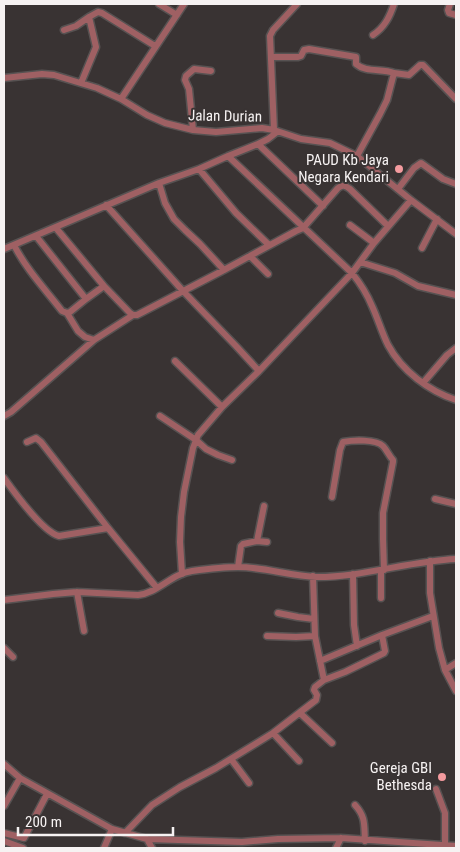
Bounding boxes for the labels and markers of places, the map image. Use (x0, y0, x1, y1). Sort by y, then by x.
place label: PAUD Kb Jaya Negara Kendari (298, 151, 389, 186)
marker: PAUD Kb Jaya Negara Kendari (393, 163, 405, 175)
place label: Gereja GBI Bethesda (370, 759, 432, 794)
marker: Gereja GBI Bethesda (436, 771, 448, 783)

